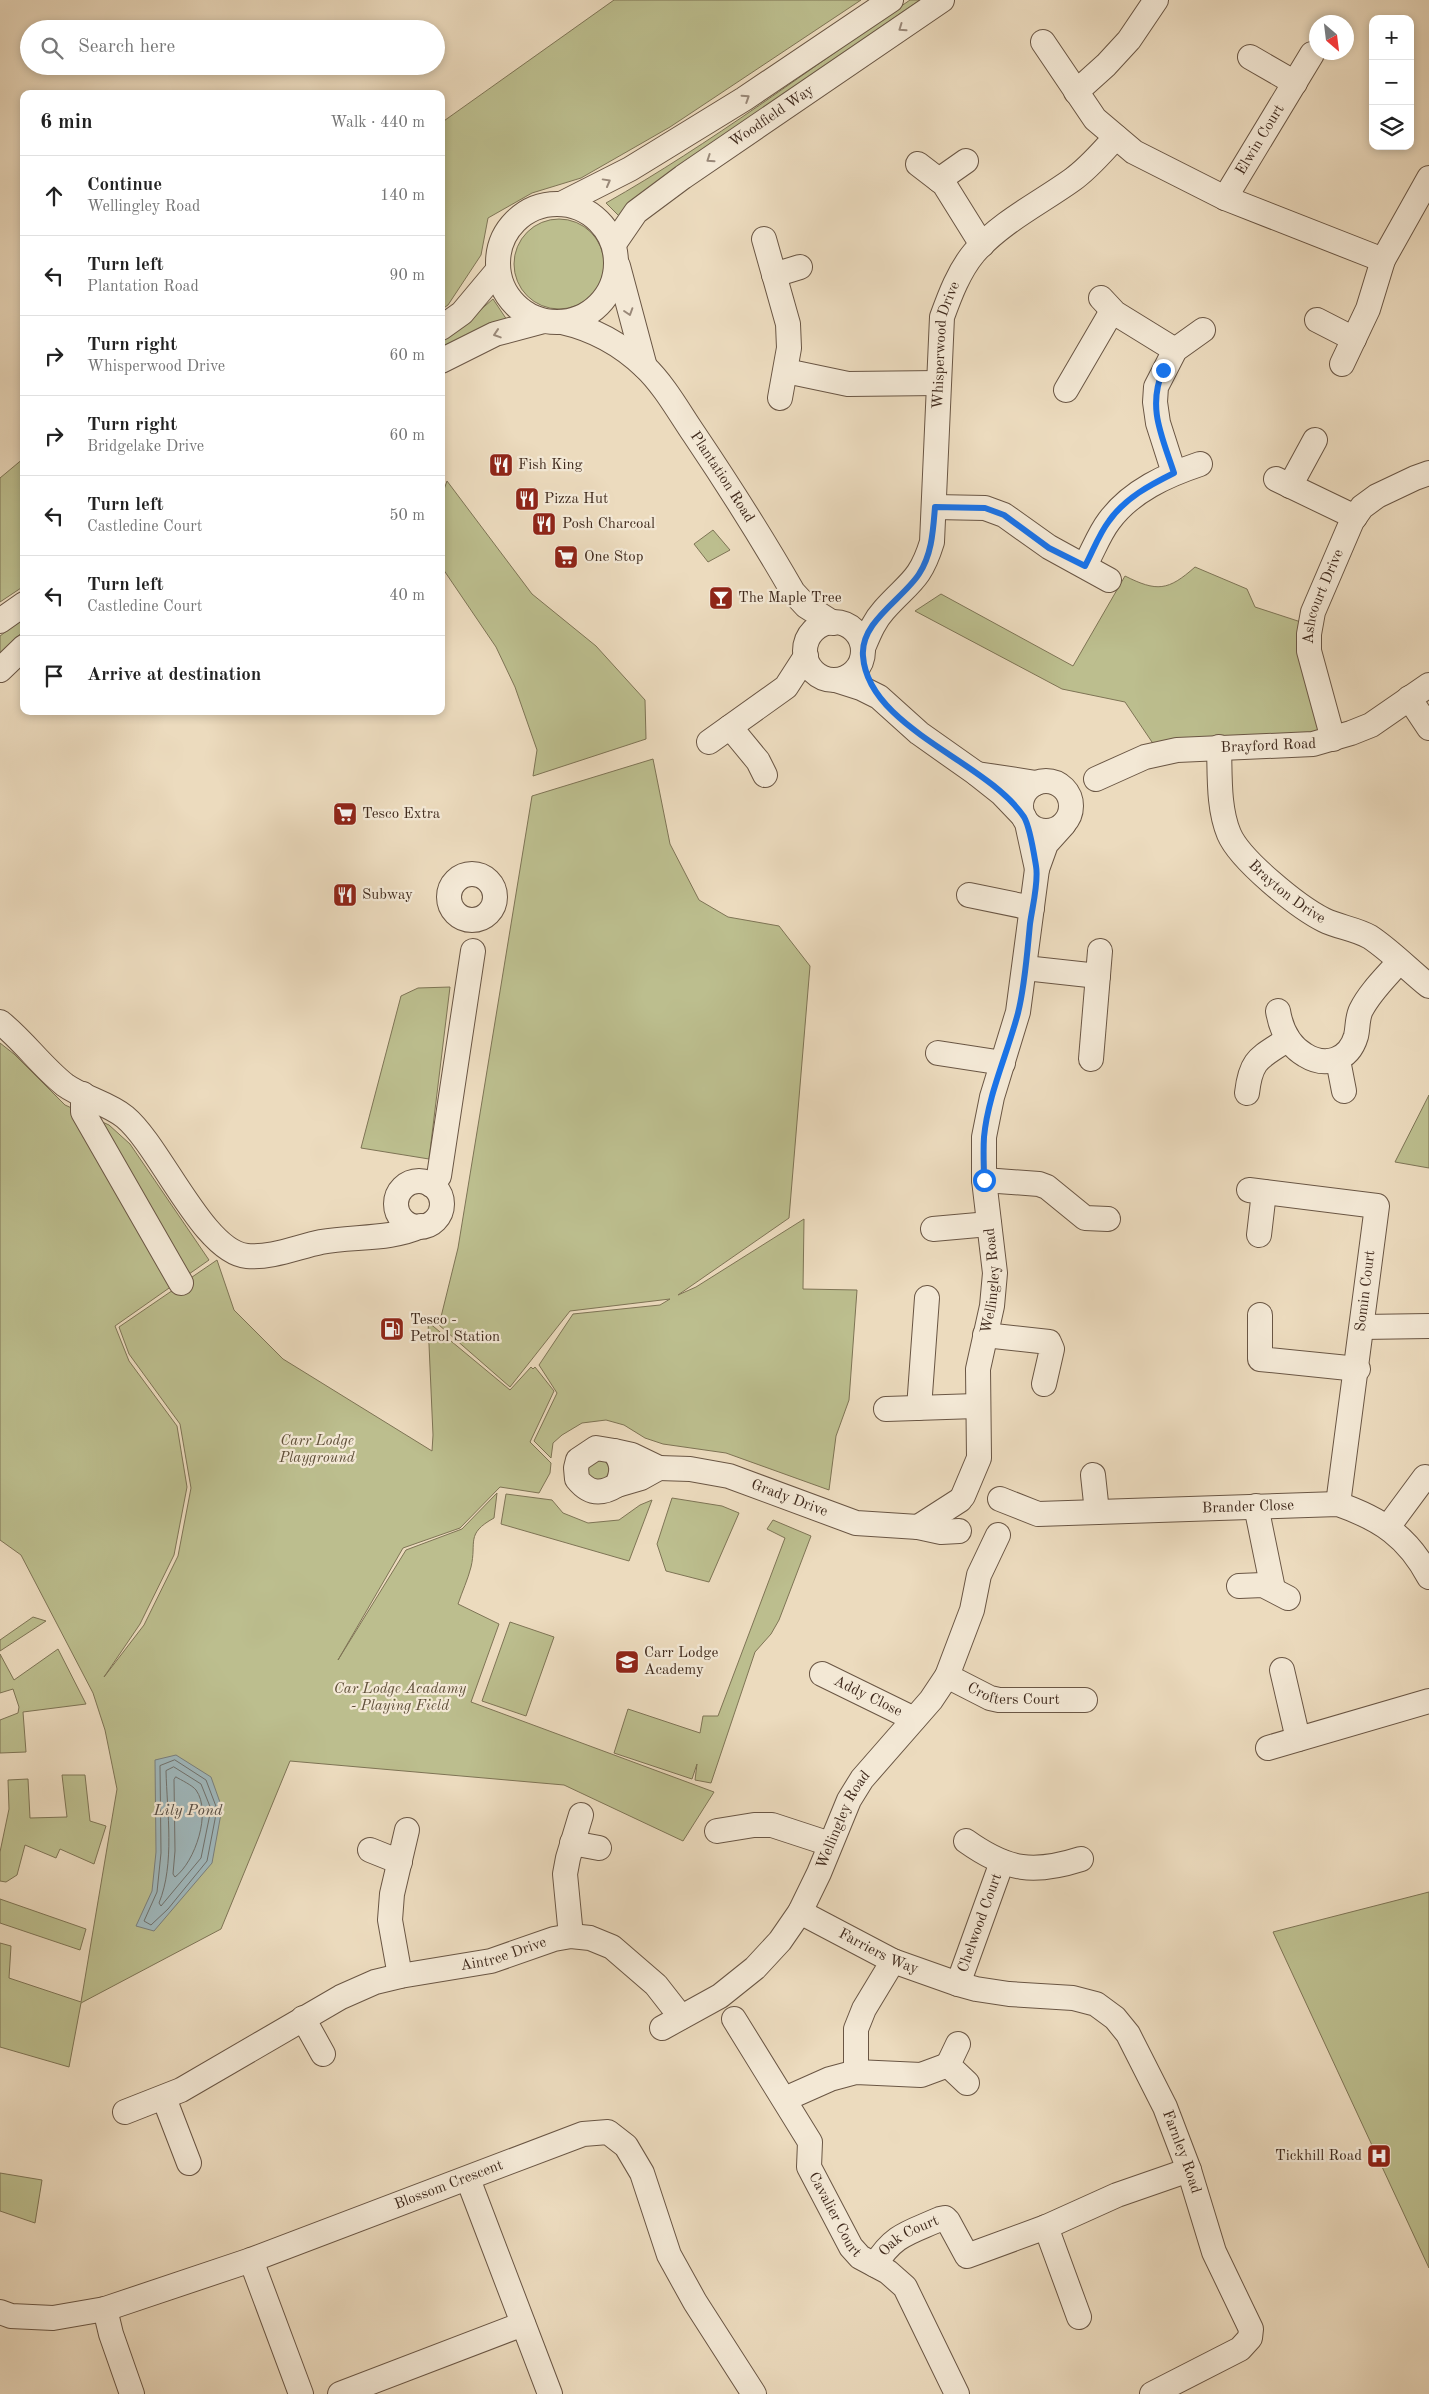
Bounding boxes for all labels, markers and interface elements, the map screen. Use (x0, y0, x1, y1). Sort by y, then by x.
north arrow (1309, 15, 1354, 60)
map controls (1369, 15, 1414, 150)
button: + (1369, 15, 1414, 60)
search box (20, 20, 445, 75)
one-way arrow (898, 22, 908, 31)
icon: search (38, 34, 66, 62)
text: Search here (78, 38, 175, 57)
button: − (1369, 60, 1414, 105)
street label: Woodfield Way (727, 82, 817, 150)
one-way arrow (740, 95, 750, 104)
street label: Elwin Court (1233, 102, 1287, 178)
button: layers (1369, 105, 1414, 150)
text: 6 min (40, 112, 93, 133)
text: Walk · 440 m (330, 115, 425, 131)
one-way arrow (706, 153, 715, 162)
text: Continue (87, 176, 162, 195)
one-way arrow (602, 179, 611, 189)
icon: ahead (40, 182, 68, 210)
text: 140 m (380, 188, 425, 204)
text: Wellingley Road (87, 199, 200, 215)
text: Turn left (87, 256, 164, 275)
icon: left (40, 262, 68, 290)
text: 90 m (389, 268, 425, 284)
text: Plantation Road (87, 279, 199, 295)
street label: Whisperwood Drive (930, 279, 963, 409)
one-way arrow (623, 307, 633, 316)
one-way arrow (493, 328, 502, 338)
text: Turn right (87, 336, 177, 355)
icon: right (40, 342, 68, 370)
text: 60 m (389, 348, 425, 364)
text: Whisperwood Drive (87, 359, 225, 375)
route end (1152, 359, 1175, 382)
text: Turn right (87, 416, 177, 435)
icon: right (40, 422, 68, 450)
text: 60 m (389, 428, 425, 444)
street label: Plantation Road (687, 429, 757, 525)
text: Bridgelake Drive (87, 439, 204, 455)
restaurant icon: Fish King (488, 452, 514, 478)
place label: Fish King (518, 458, 583, 473)
restaurant icon: Pizza Hut (514, 486, 540, 512)
place label: Pizza Hut (544, 492, 608, 507)
text: Turn left (87, 496, 164, 515)
icon: left (40, 502, 68, 530)
text: 50 m (389, 508, 425, 524)
restaurant icon: Posh Charcoal (531, 511, 557, 537)
place label: Posh Charcoal (562, 517, 655, 532)
text: Castledine Court (87, 519, 202, 535)
supermarket icon: One Stop (553, 544, 579, 570)
street label: Ashcourt Drive (1302, 547, 1346, 644)
place label: One Stop (584, 550, 644, 565)
text: Turn left (87, 576, 164, 595)
icon: left (40, 582, 68, 610)
bar icon: The Maple Tree (708, 585, 734, 611)
text: 40 m (389, 588, 425, 604)
place label: The Maple Tree (738, 591, 842, 606)
text: Castledine Court (87, 599, 202, 615)
icon: arrive (40, 662, 68, 690)
text: Arrive at destination (87, 666, 261, 685)
street label: Brayford Road (1220, 736, 1317, 756)
supermarket icon: Tesco Extra (332, 801, 358, 827)
place label: Tesco Extra (362, 807, 441, 822)
street label: Brayton Drive (1245, 858, 1328, 927)
restaurant icon: Subway (332, 882, 358, 908)
place label: Subway (362, 888, 413, 903)
route start (973, 1169, 996, 1192)
street label: Wellingley Road (979, 1227, 1002, 1335)
street label: Somin Court (1354, 1249, 1378, 1333)
place label: Tesco - Petrol Station (410, 1313, 500, 1345)
fuel station icon: Tesco - Petrol Station (379, 1316, 405, 1342)
park label: Carr Lodge Playground (278, 1434, 356, 1466)
street label: Grady Drive (749, 1477, 830, 1519)
street label: Brander Close (1202, 1498, 1294, 1516)
place label: Carr Lodge Academy (644, 1646, 718, 1678)
school or university icon: Carr Lodge Academy (614, 1649, 640, 1675)
street label: Addy Close (831, 1673, 905, 1720)
street label: Crofters Court (965, 1680, 1060, 1708)
park label: Car Lodge Acadamy - Playing Field (334, 1682, 467, 1714)
street label: Wellingley Road (814, 1768, 873, 1871)
water label: Lily Pond (152, 1803, 223, 1819)
street label: Chelwood Court (955, 1871, 1005, 1974)
street label: Farriers Way (836, 1926, 920, 1977)
street label: Aintree Drive (459, 1935, 549, 1973)
street label: Farnley Road (1159, 2108, 1203, 2196)
hospital icon: Tickhill Road (1366, 2143, 1392, 2169)
place label: Tickhill Road (1275, 2149, 1362, 2164)
street label: Blossom Crescent (392, 2158, 505, 2212)
street label: Cavalier Court (806, 2170, 864, 2260)
street label: Oak Court (876, 2213, 941, 2259)

